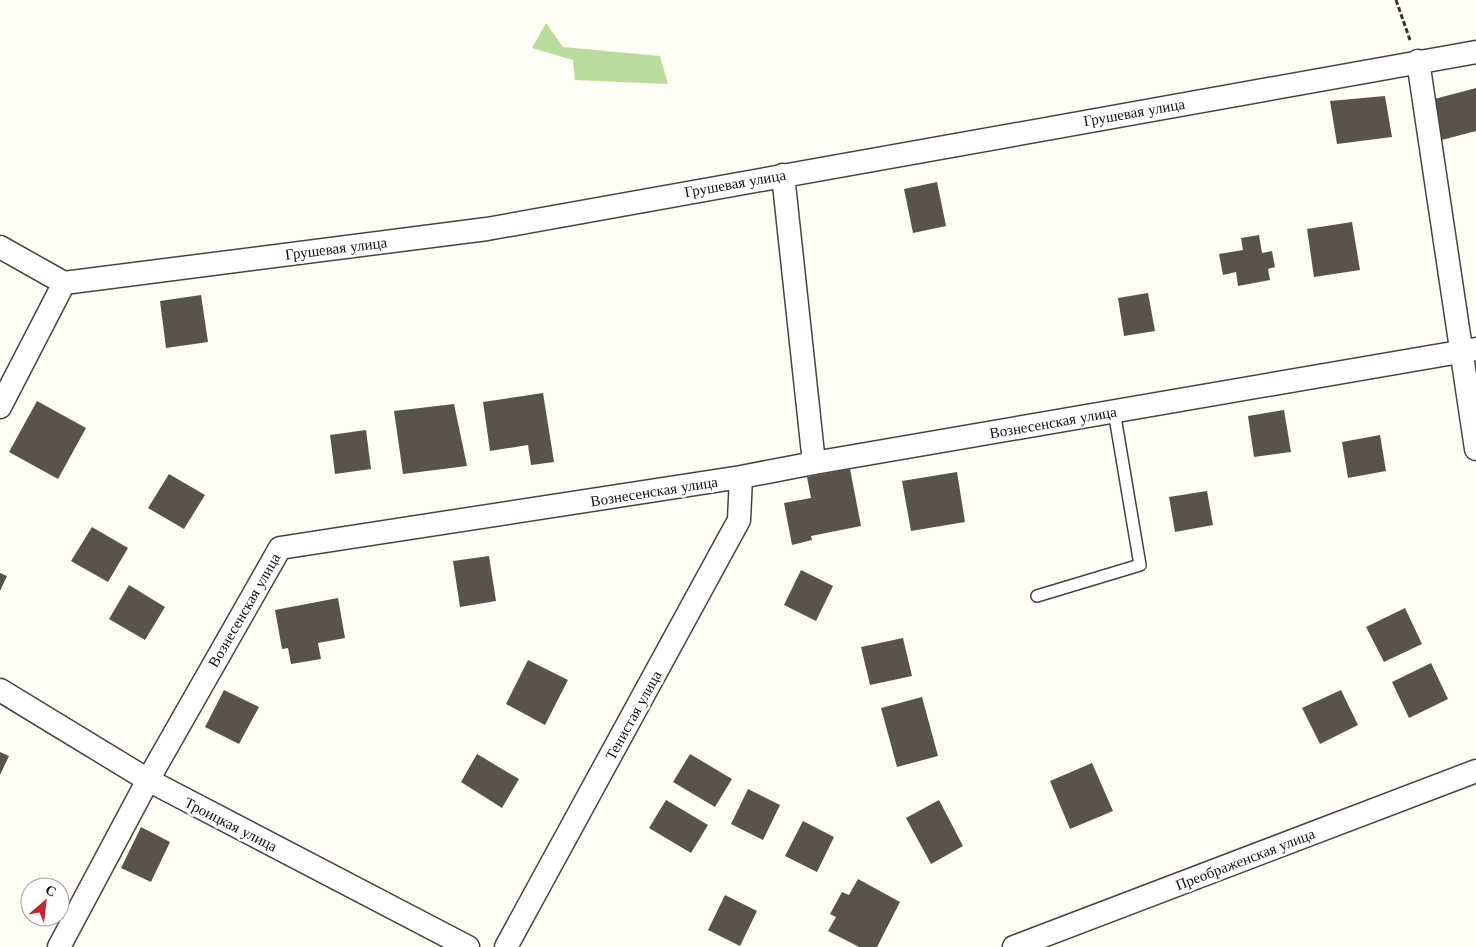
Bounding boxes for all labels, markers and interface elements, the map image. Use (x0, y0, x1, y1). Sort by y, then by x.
street label: Грушевая улица (1082, 94, 1186, 130)
street label: Грушевая улица (683, 165, 787, 201)
street label: Грушевая улица (284, 232, 388, 264)
street label: Вознесенская улица (988, 401, 1118, 443)
street label: Вознесенская улица (589, 472, 719, 510)
street label: Вознесенская улица (204, 549, 285, 670)
street label: Тенистая улица (601, 667, 666, 763)
street label: Троицкая улица (181, 792, 281, 856)
street label: Преображенская улица (1173, 824, 1318, 894)
north arrow (20, 877, 70, 927)
text: С (42, 880, 60, 901)

